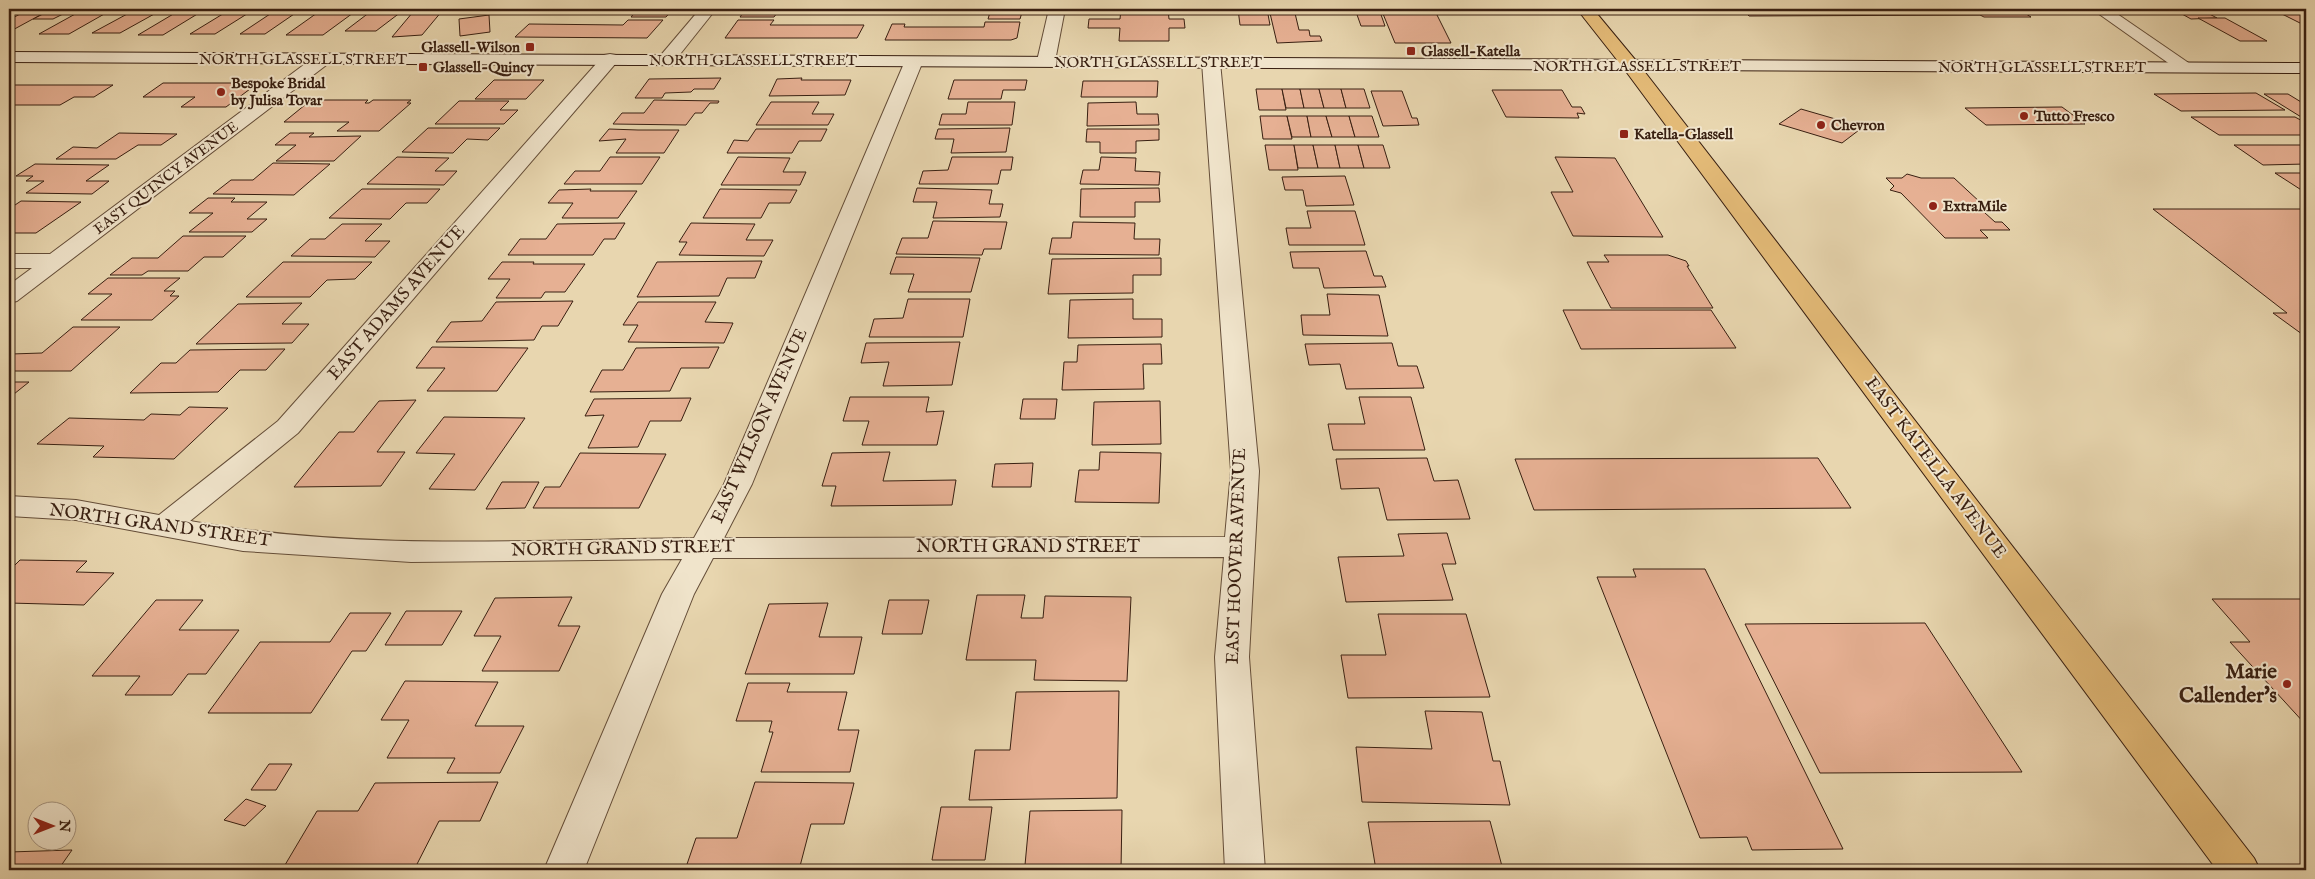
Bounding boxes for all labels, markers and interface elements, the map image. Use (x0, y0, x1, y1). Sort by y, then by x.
place label: Glassell-Wilson (421, 38, 520, 57)
marker: Glassell-Wilson (524, 41, 536, 53)
place label: Glassell-Katella (1421, 42, 1521, 61)
marker: Glassell-Katella (1405, 45, 1417, 57)
street label: NORTH GLASSELL STREET (199, 50, 407, 69)
street label: NORTH GLASSELL STREET (649, 51, 857, 70)
street label: NORTH GLASSELL STREET (1054, 53, 1262, 72)
street label: NORTH GLASSELL STREET (1533, 57, 1741, 76)
place label: Glassell-Quincy (433, 58, 535, 77)
street label: NORTH GLASSELL STREET (1938, 58, 2146, 77)
marker: Glassell-Quincy (417, 61, 429, 73)
place label: Bespoke Bridal by Julisa Tovar (230, 74, 326, 110)
marker: Bespoke Bridal by Julisa Tovar (215, 86, 227, 98)
place label: Tutto Fresco (2033, 107, 2115, 126)
marker: Tutto Fresco (2018, 110, 2030, 122)
place label: Chevron (1831, 116, 1885, 135)
street label: EAST QUINCY AVENUE (90, 117, 242, 239)
marker: Chevron (1815, 119, 1827, 131)
place label: Katella-Glassell (1634, 125, 1734, 144)
marker: Katella-Glassell (1618, 128, 1630, 140)
place label: ExtraMile (1943, 197, 2007, 216)
marker: ExtraMile (1927, 200, 1939, 212)
street label: EAST ADAMS AVENUE (323, 221, 471, 385)
street label: EAST WILSON AVENUE (707, 325, 813, 527)
street label: EAST KATELLA AVENUE (1859, 373, 2011, 563)
street label: EAST HOOVER AVENUE (1222, 447, 1252, 665)
street label: NORTH GRAND STREET (48, 499, 272, 553)
street label: NORTH GRAND STREET (511, 536, 735, 562)
street label: NORTH GRAND STREET (916, 536, 1140, 559)
place label: Marie Callender's (2179, 659, 2277, 710)
marker: Marie Callender's (2281, 678, 2293, 690)
north arrow (28, 802, 78, 852)
text: N (55, 819, 73, 832)

